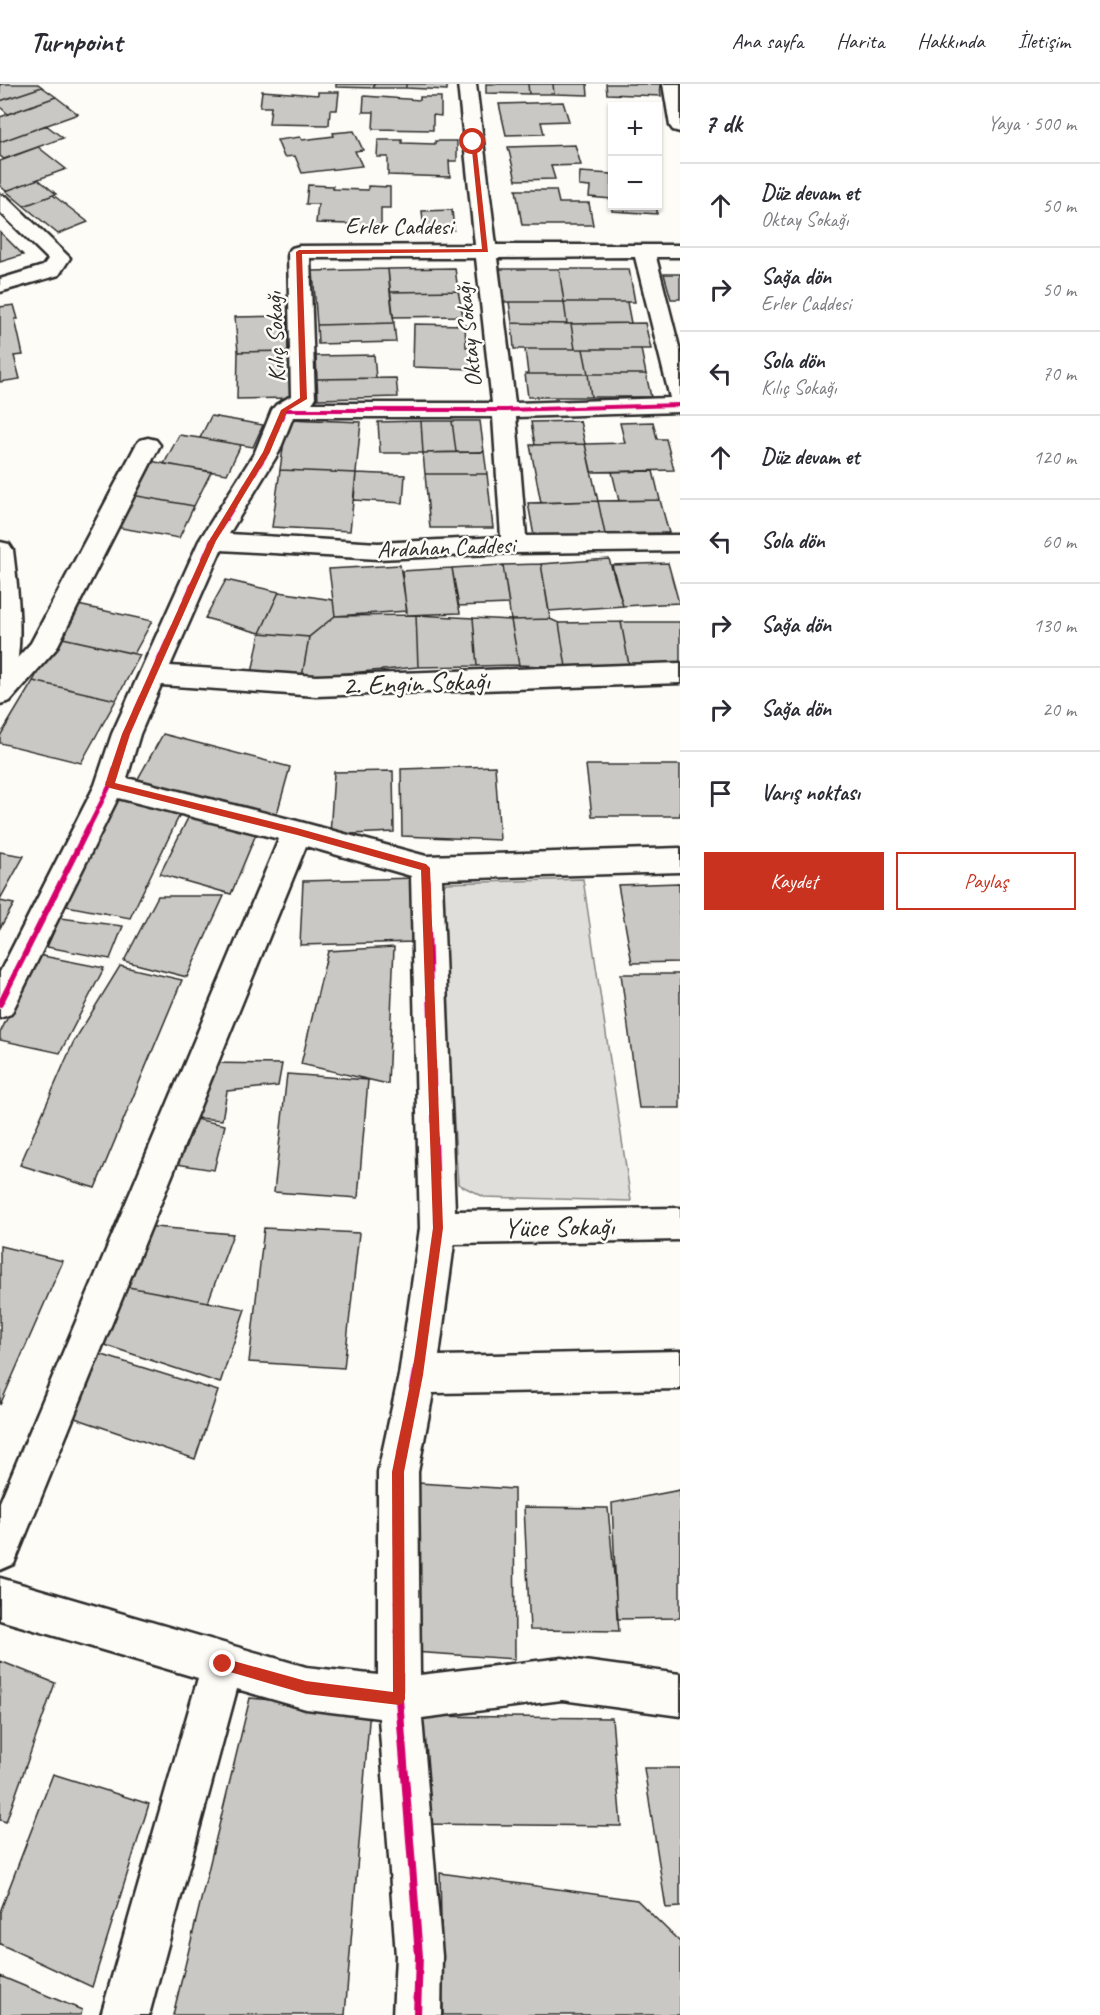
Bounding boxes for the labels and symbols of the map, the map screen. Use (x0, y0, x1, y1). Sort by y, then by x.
route start (459, 128, 485, 154)
street label: Erler Caddesi (345, 211, 455, 241)
street label: Oktay Sokağı (447, 280, 488, 389)
street label: Kılıç Sokağı (258, 290, 292, 383)
street label: Ardahan Caddesi (377, 530, 518, 564)
street label: 2. Engin Sokağı (342, 662, 492, 703)
street label: Yüce Sokağı (503, 1208, 616, 1245)
route end (209, 1650, 235, 1676)

